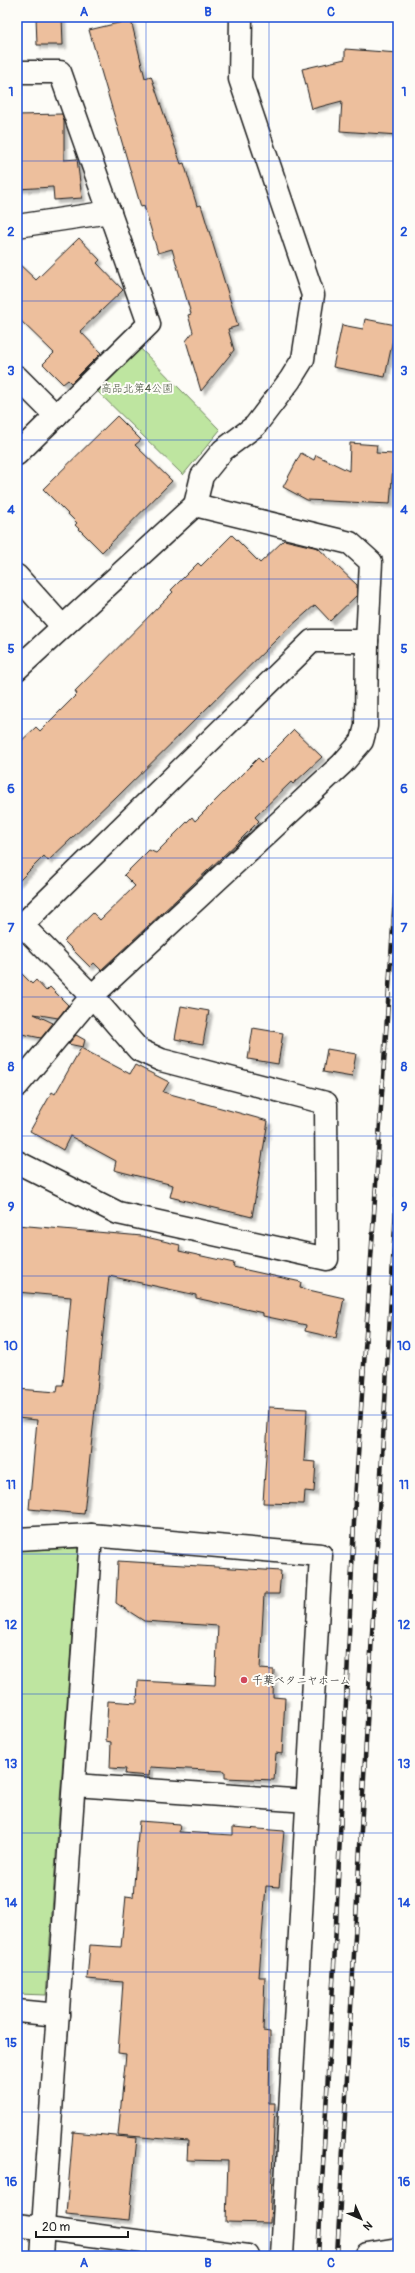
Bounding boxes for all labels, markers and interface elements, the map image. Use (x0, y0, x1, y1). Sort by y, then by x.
text: A (80, 4, 89, 20)
text: B (204, 4, 212, 20)
text: C (327, 4, 335, 20)
text: 1 (8, 84, 14, 100)
text: 1 (401, 84, 407, 100)
text: 2 (7, 224, 15, 240)
text: 2 (400, 224, 408, 240)
text: 3 (7, 363, 15, 379)
text: 3 (400, 363, 408, 379)
park label: 高品北第4公園 (101, 382, 173, 395)
text: 4 (7, 502, 15, 518)
text: 4 (400, 502, 408, 518)
text: 5 (7, 641, 15, 657)
text: 5 (400, 641, 408, 657)
text: 6 (7, 781, 15, 797)
text: 6 (400, 781, 408, 797)
text: 7 (8, 920, 15, 936)
text: 7 (401, 920, 408, 936)
text: 8 (8, 1059, 15, 1075)
text: 8 (401, 1059, 408, 1075)
text: 9 (8, 1199, 15, 1215)
text: 9 (401, 1199, 408, 1215)
text: 10 (4, 1338, 18, 1354)
text: 10 (397, 1338, 411, 1354)
text: 11 (6, 1477, 16, 1493)
text: 11 (399, 1477, 409, 1493)
text: 12 (5, 1617, 17, 1633)
text: 12 (398, 1617, 410, 1633)
place label: 千葉ベタニヤホーム (252, 1674, 351, 1687)
marker: 千葉ベタニヤホーム (239, 1675, 249, 1685)
text: 13 (5, 1756, 17, 1772)
text: 13 (398, 1756, 410, 1772)
text: 14 (5, 1895, 18, 1911)
text: 14 (398, 1895, 411, 1911)
text: 15 (5, 2035, 17, 2051)
text: 15 (398, 2035, 410, 2051)
text: 16 (5, 2174, 18, 2190)
text: 16 (398, 2174, 411, 2190)
north arrow (341, 2199, 381, 2239)
scale bar (36, 2213, 128, 2239)
text: N (360, 2218, 375, 2233)
text: 20 m (42, 2220, 71, 2235)
text: A (80, 2255, 89, 2271)
text: B (204, 2255, 212, 2271)
text: C (327, 2255, 335, 2271)

